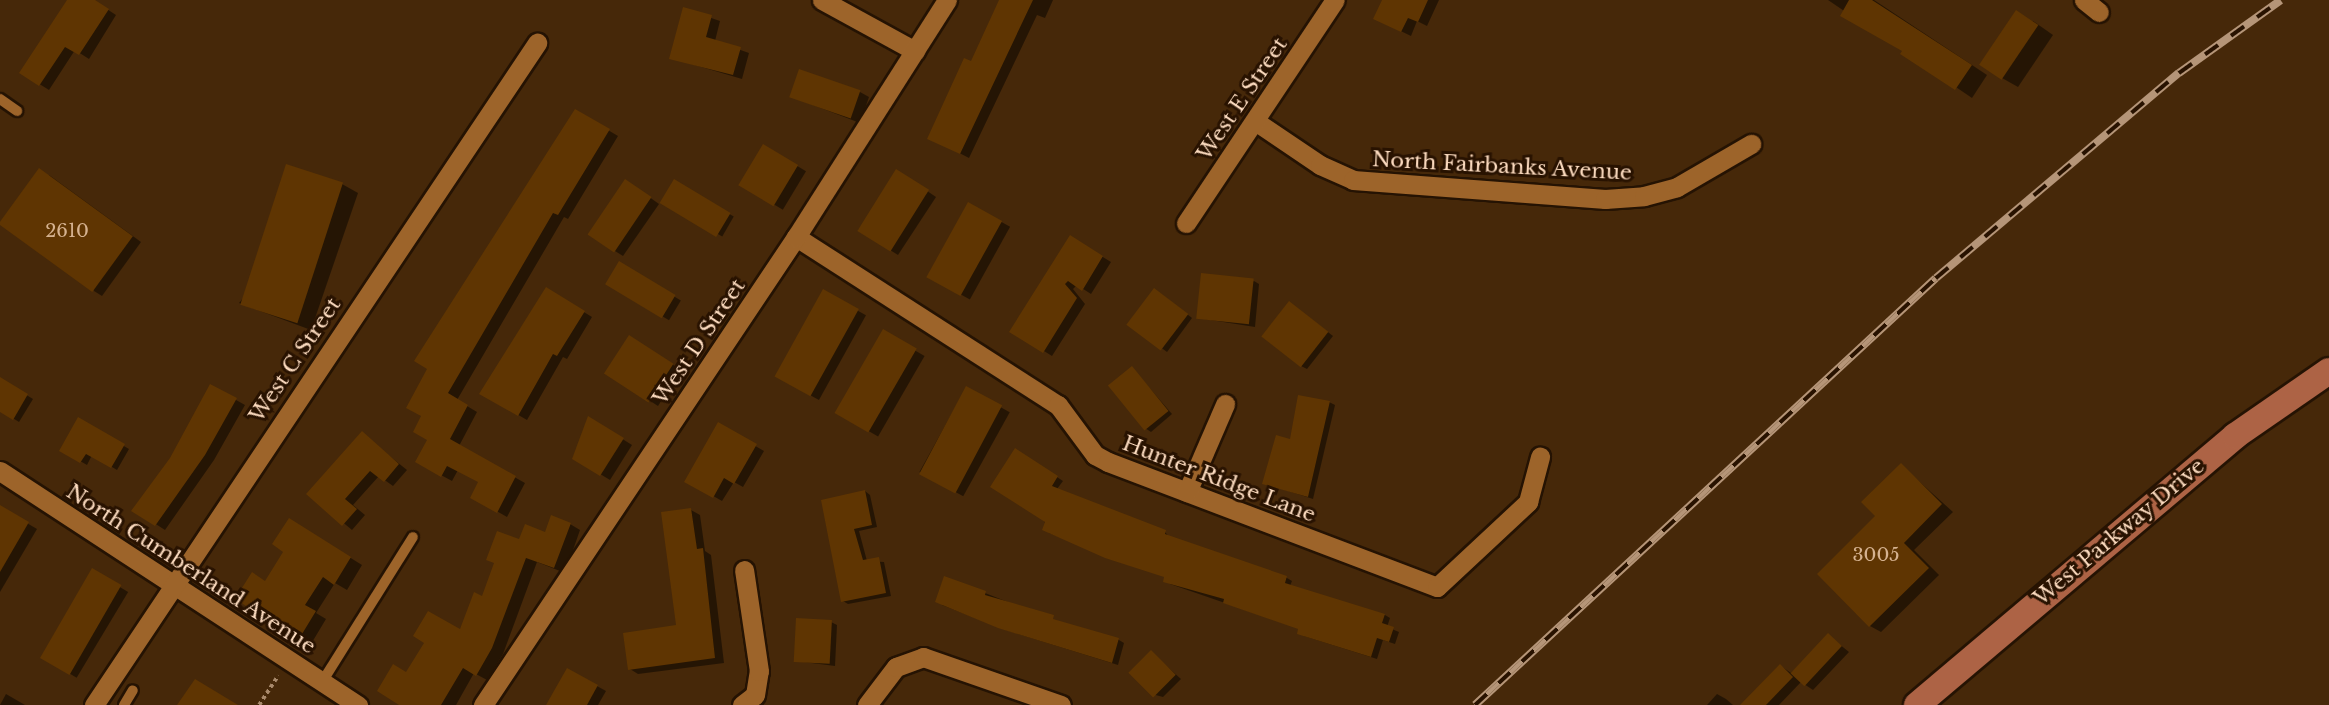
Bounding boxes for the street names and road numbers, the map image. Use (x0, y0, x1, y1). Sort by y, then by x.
street label: West E Street (1192, 33, 1292, 165)
street label: North Fairbanks Avenue (1371, 147, 1633, 185)
street label: West D Street (648, 274, 750, 410)
street label: West C Street (244, 293, 346, 427)
street label: Hunter Ridge Lane (1119, 430, 1319, 528)
street label: West Parkway Drive (2028, 453, 2210, 611)
street label: North Cumberland Avenue (61, 479, 321, 659)

